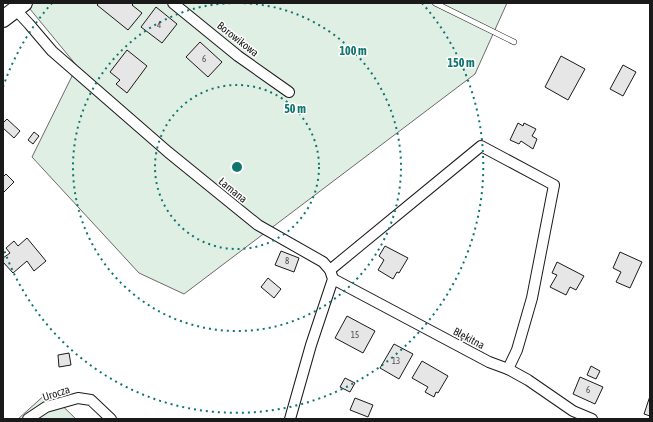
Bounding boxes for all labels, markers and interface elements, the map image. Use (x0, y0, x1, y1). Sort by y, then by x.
street label: Borowikowa (215, 19, 261, 59)
house number: 4 (157, 20, 161, 30)
text: 100 m (339, 44, 367, 58)
house number: 6 (202, 54, 206, 64)
text: 150 m (447, 56, 475, 70)
text: 50 m (284, 102, 306, 116)
centre of rings (230, 160, 244, 174)
street label: Łamana (216, 175, 250, 205)
house number: 8 (285, 256, 289, 266)
street label: Błękitna (451, 325, 487, 351)
house number: 15 (351, 330, 359, 340)
house number: 13 (392, 356, 400, 366)
street label: Urocza (41, 383, 71, 403)
house number: 6 (586, 385, 590, 395)

